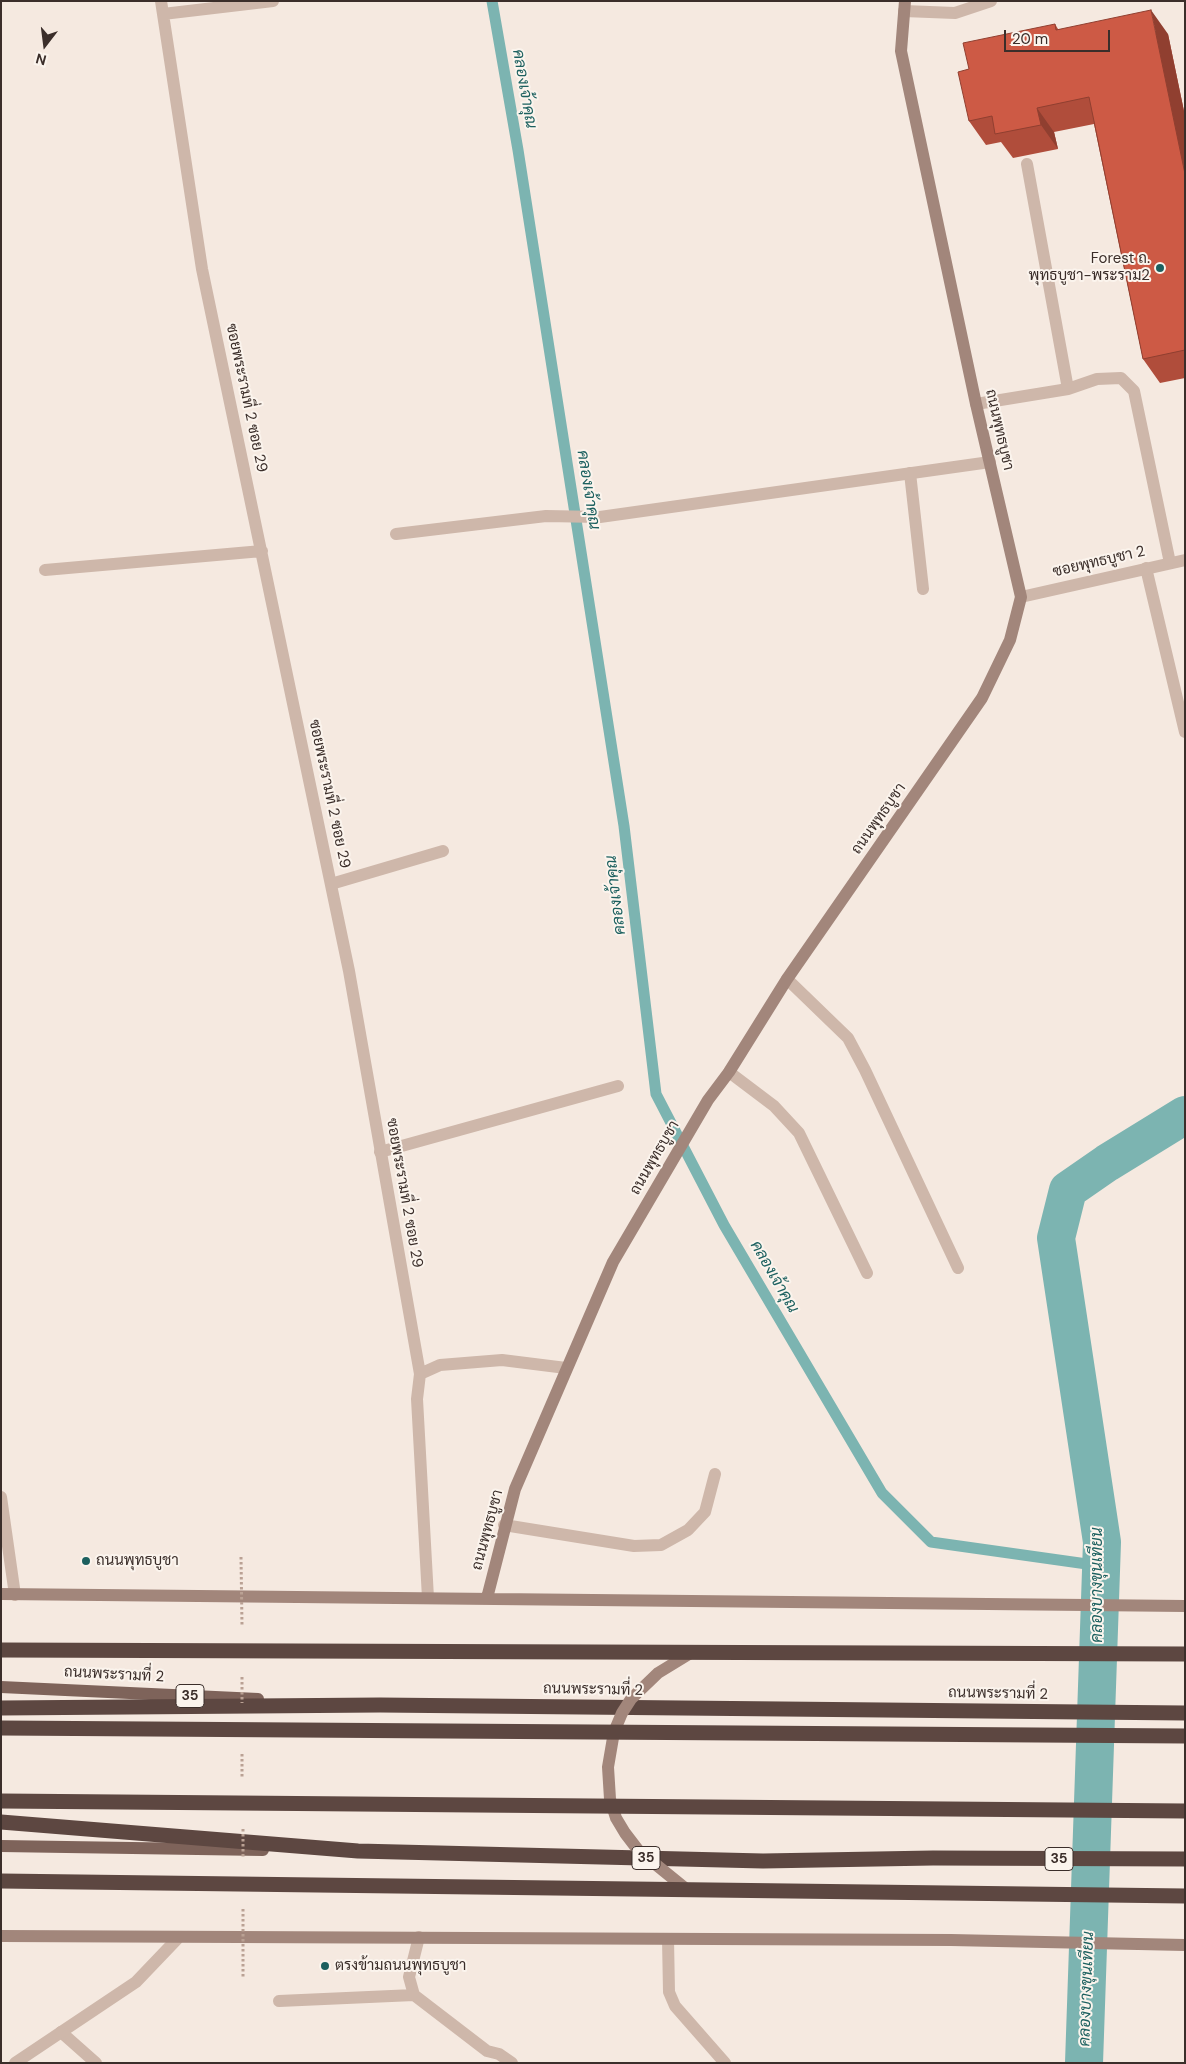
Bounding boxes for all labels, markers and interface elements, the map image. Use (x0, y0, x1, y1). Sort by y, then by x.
north arrow (20, 20, 70, 70)
scale bar (1006, 20, 1112, 52)
text: 20 m (1012, 29, 1048, 49)
water label: คลองเจ้าคุณ (508, 48, 540, 130)
text: N (34, 49, 48, 70)
place label: Forest ถ. พุทธบูชา-พระราม2 (1029, 250, 1150, 285)
marker: Forest ถ. พุทธบูชา-พระราม2 (1154, 262, 1166, 274)
street label: ซอยพระรามที่ 2 ซอย 29 (221, 322, 271, 474)
street label: ถนนพุทธบูชา (981, 388, 1017, 472)
water label: คลองเจ้าคุณ (572, 449, 604, 531)
street label: ซอยพุทธบูชา 2 (1051, 543, 1147, 581)
street label: ซอยพระรามที่ 2 ซอย 29 (304, 718, 354, 870)
street label: ถนนพุทธบูชา (848, 780, 910, 858)
water label: คลองเจ้าคุณ (602, 854, 630, 936)
street label: ซอยพระรามที่ 2 ซอย 29 (382, 1117, 426, 1269)
street label: ถนนพุทธบูชา (627, 1118, 683, 1198)
water label: คลองเจ้าคุณ (746, 1237, 802, 1317)
street label: ถนนพุทธบูชา (469, 1488, 507, 1572)
water label: คลองบางขุนเทียน (1088, 1527, 1108, 1643)
place label: ถนนพุทธบูชา (96, 1552, 179, 1570)
marker: ถนนพุทธบูชา (80, 1555, 92, 1567)
street label: ถนนพระรามที่ 2 (64, 1663, 164, 1687)
street label: ถนนพระรามที่ 2 (543, 1680, 643, 1700)
road number: 35 (176, 1684, 204, 1708)
street label: ถนนพระรามที่ 2 (948, 1684, 1048, 1704)
road number: 35 (632, 1846, 660, 1870)
road number: 35 (1045, 1848, 1073, 1870)
water label: คลองบางขุนเทียน (1075, 1931, 1099, 2047)
place label: ตรงข้ามถนนพุทธบูชา (335, 1957, 466, 1975)
marker: ตรงข้ามถนนพุทธบูชา (319, 1960, 331, 1972)

